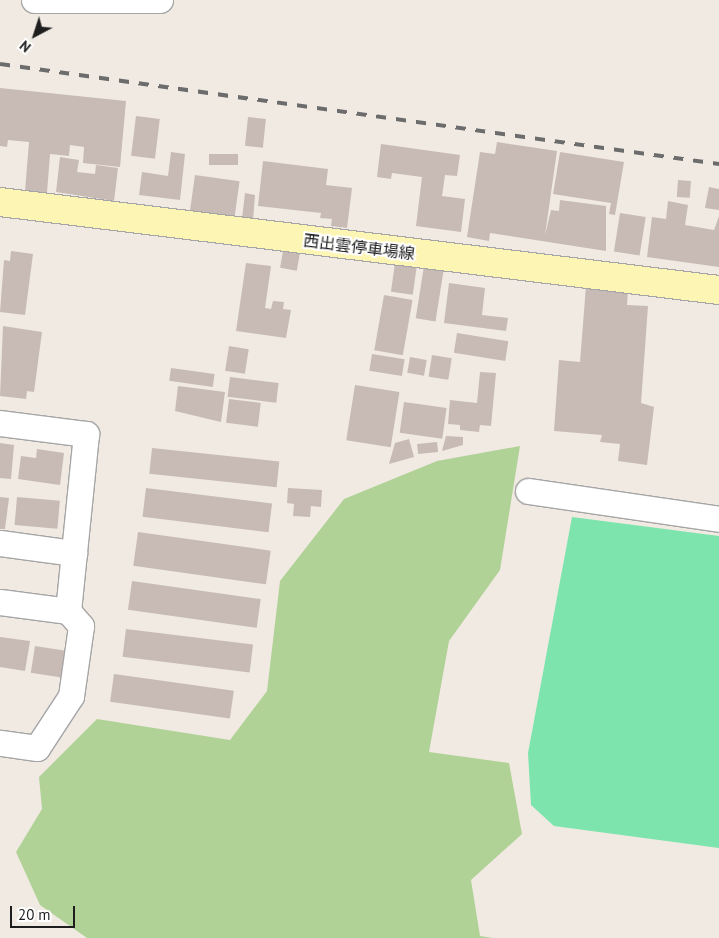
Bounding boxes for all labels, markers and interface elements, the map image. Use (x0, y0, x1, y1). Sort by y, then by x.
north arrow (10, 10, 60, 60)
text: N (16, 37, 35, 56)
street label: 西出雲停車場線 (302, 231, 416, 263)
scale bar (12, 896, 78, 928)
text: 20 m (18, 905, 51, 924)

